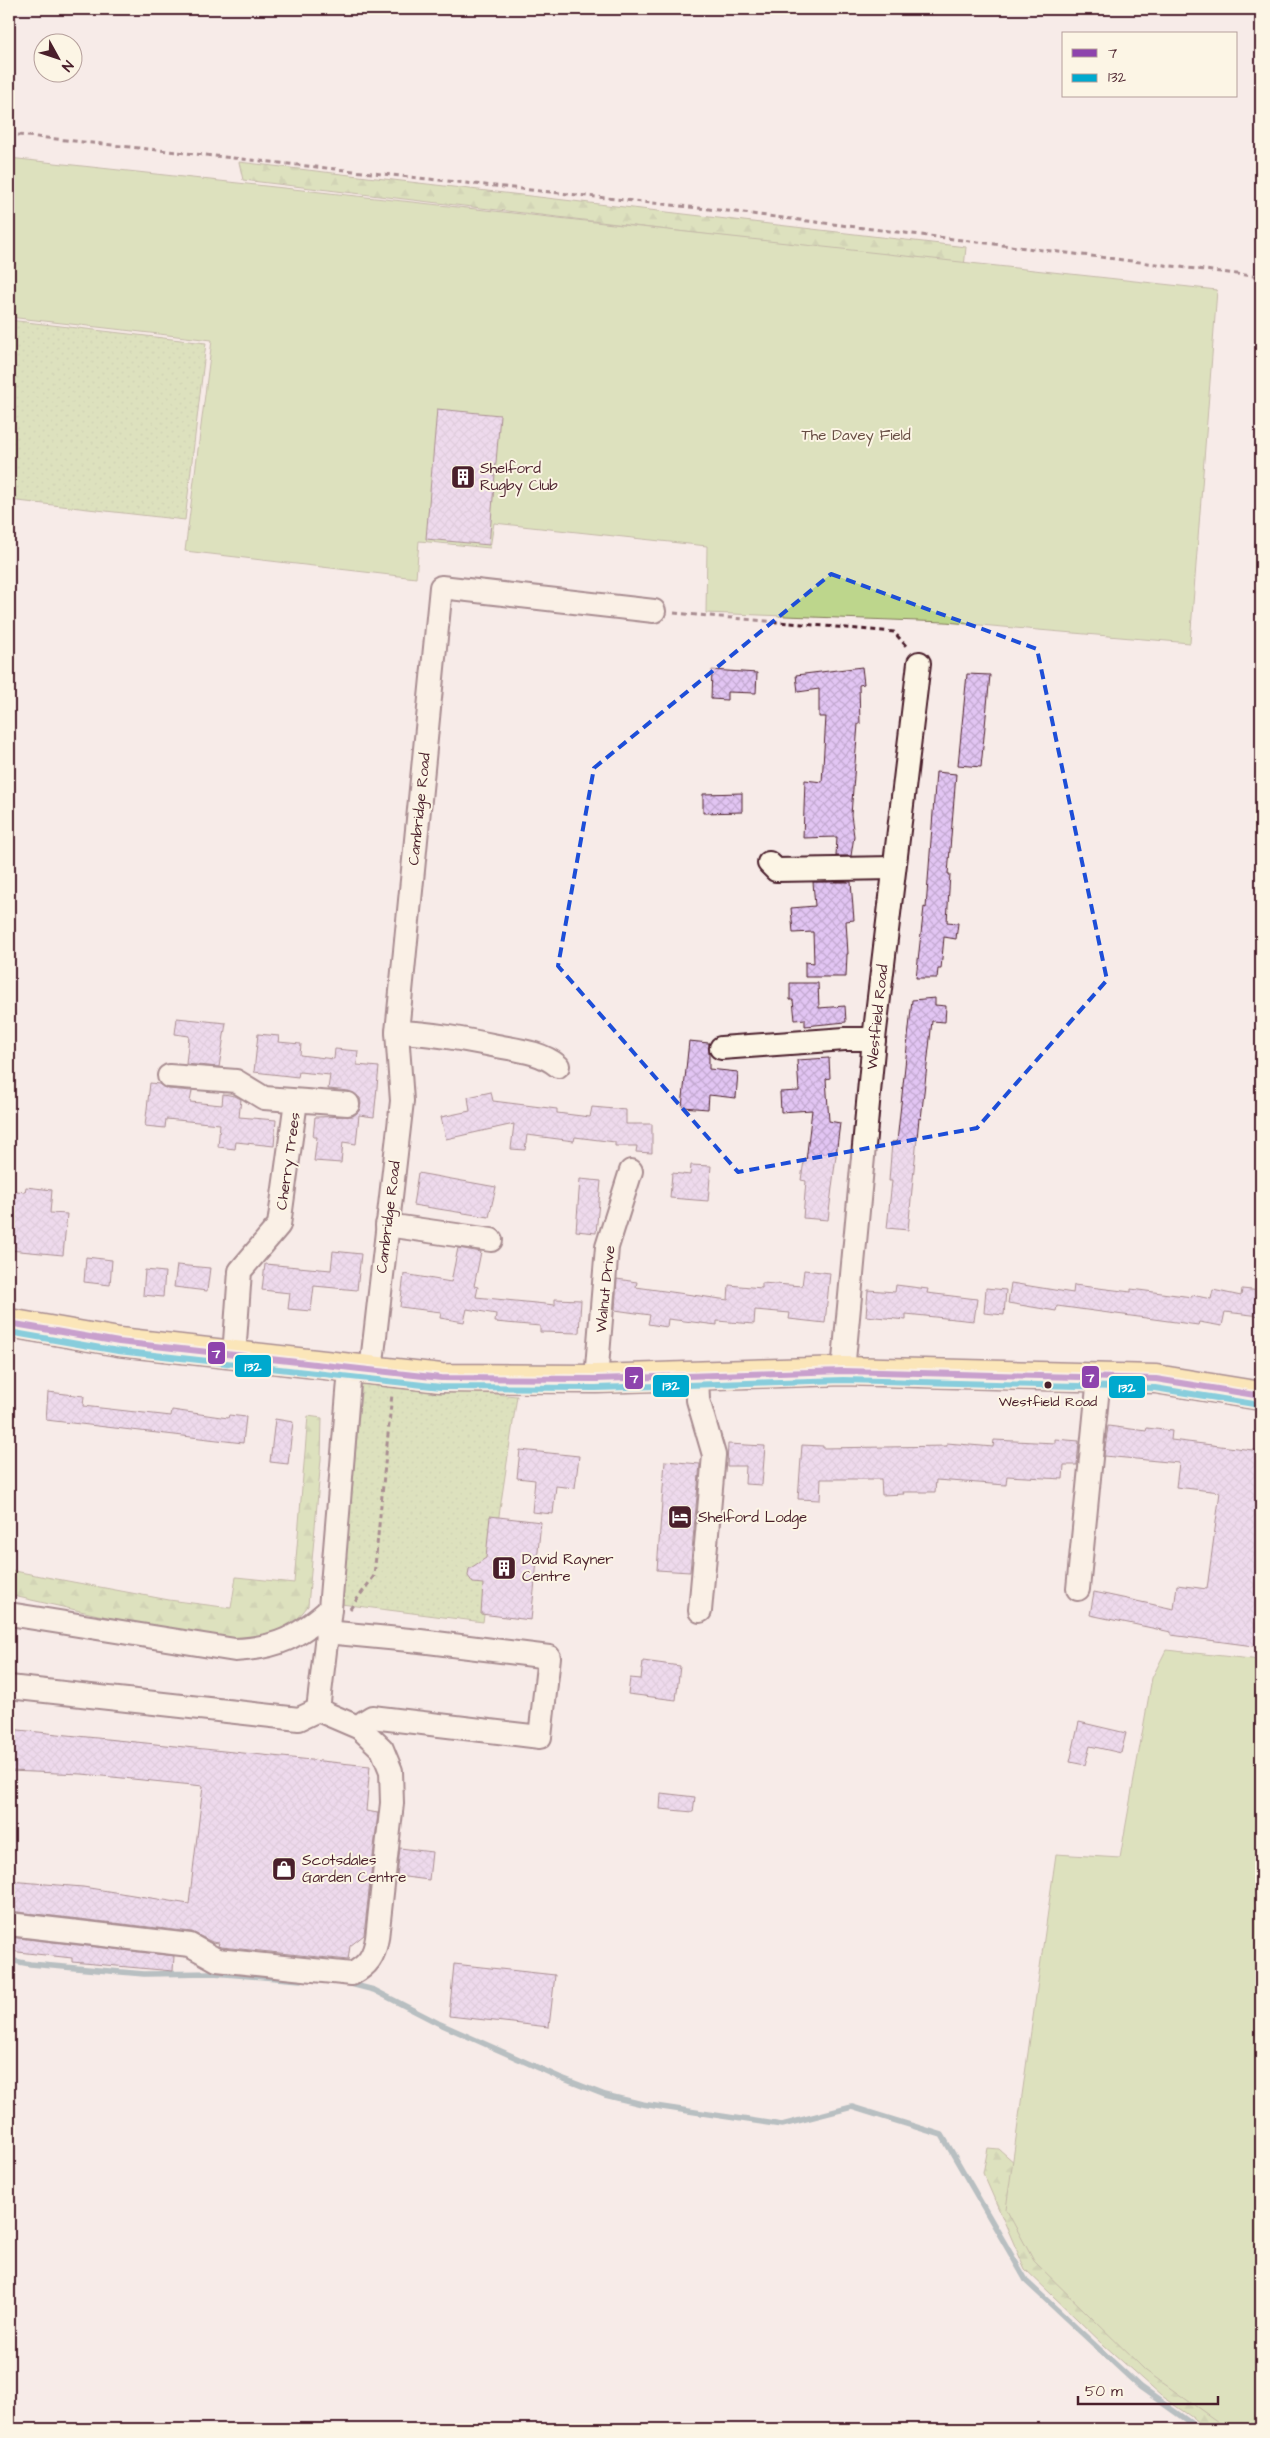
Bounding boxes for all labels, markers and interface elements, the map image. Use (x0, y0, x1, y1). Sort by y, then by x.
north arrow (32, 32, 82, 82)
legend (1062, 32, 1238, 98)
text: 7 (1108, 43, 1117, 64)
text: N (57, 56, 78, 76)
text: 132 (1108, 67, 1127, 88)
park label: The Davey Field (801, 425, 911, 447)
place label: Shelford Rugby Club (480, 458, 558, 497)
building icon: Shelford Rugby Club (450, 464, 476, 490)
street label: Cambridge Road (403, 752, 437, 866)
street label: Westfield Road (862, 963, 893, 1071)
street label: Cherry Trees (271, 1110, 307, 1211)
street label: Cambridge Road (371, 1159, 407, 1274)
street label: Walnut Drive (590, 1244, 621, 1334)
line badge: 7 (207, 1341, 226, 1365)
text: 7 (211, 1344, 221, 1364)
line badge: 132 (234, 1354, 272, 1378)
text: 132 (245, 1357, 262, 1377)
line badge: 7 (1081, 1365, 1100, 1389)
line badge: 7 (624, 1366, 644, 1390)
text: 7 (1085, 1368, 1095, 1388)
text: 7 (629, 1369, 639, 1389)
line badge: 132 (652, 1374, 690, 1398)
line badge: 132 (1108, 1375, 1146, 1399)
text: 132 (663, 1376, 680, 1396)
text: 132 (1119, 1378, 1136, 1398)
marker: Westfield Road (1043, 1380, 1053, 1390)
place label: Westfield Road (999, 1392, 1097, 1412)
hotel icon: Shelford Lodge (667, 1504, 693, 1530)
place label: Shelford Lodge (698, 1507, 807, 1529)
place label: David Rayner Centre (522, 1549, 614, 1587)
building icon: David Rayner Centre (491, 1555, 517, 1581)
place label: Scotsdales Garden Centre (302, 1850, 406, 1888)
shop icon: Scotsdales Garden Centre (271, 1856, 297, 1882)
scale bar (1078, 2373, 1218, 2405)
text: 50 m (1085, 2381, 1123, 2402)

